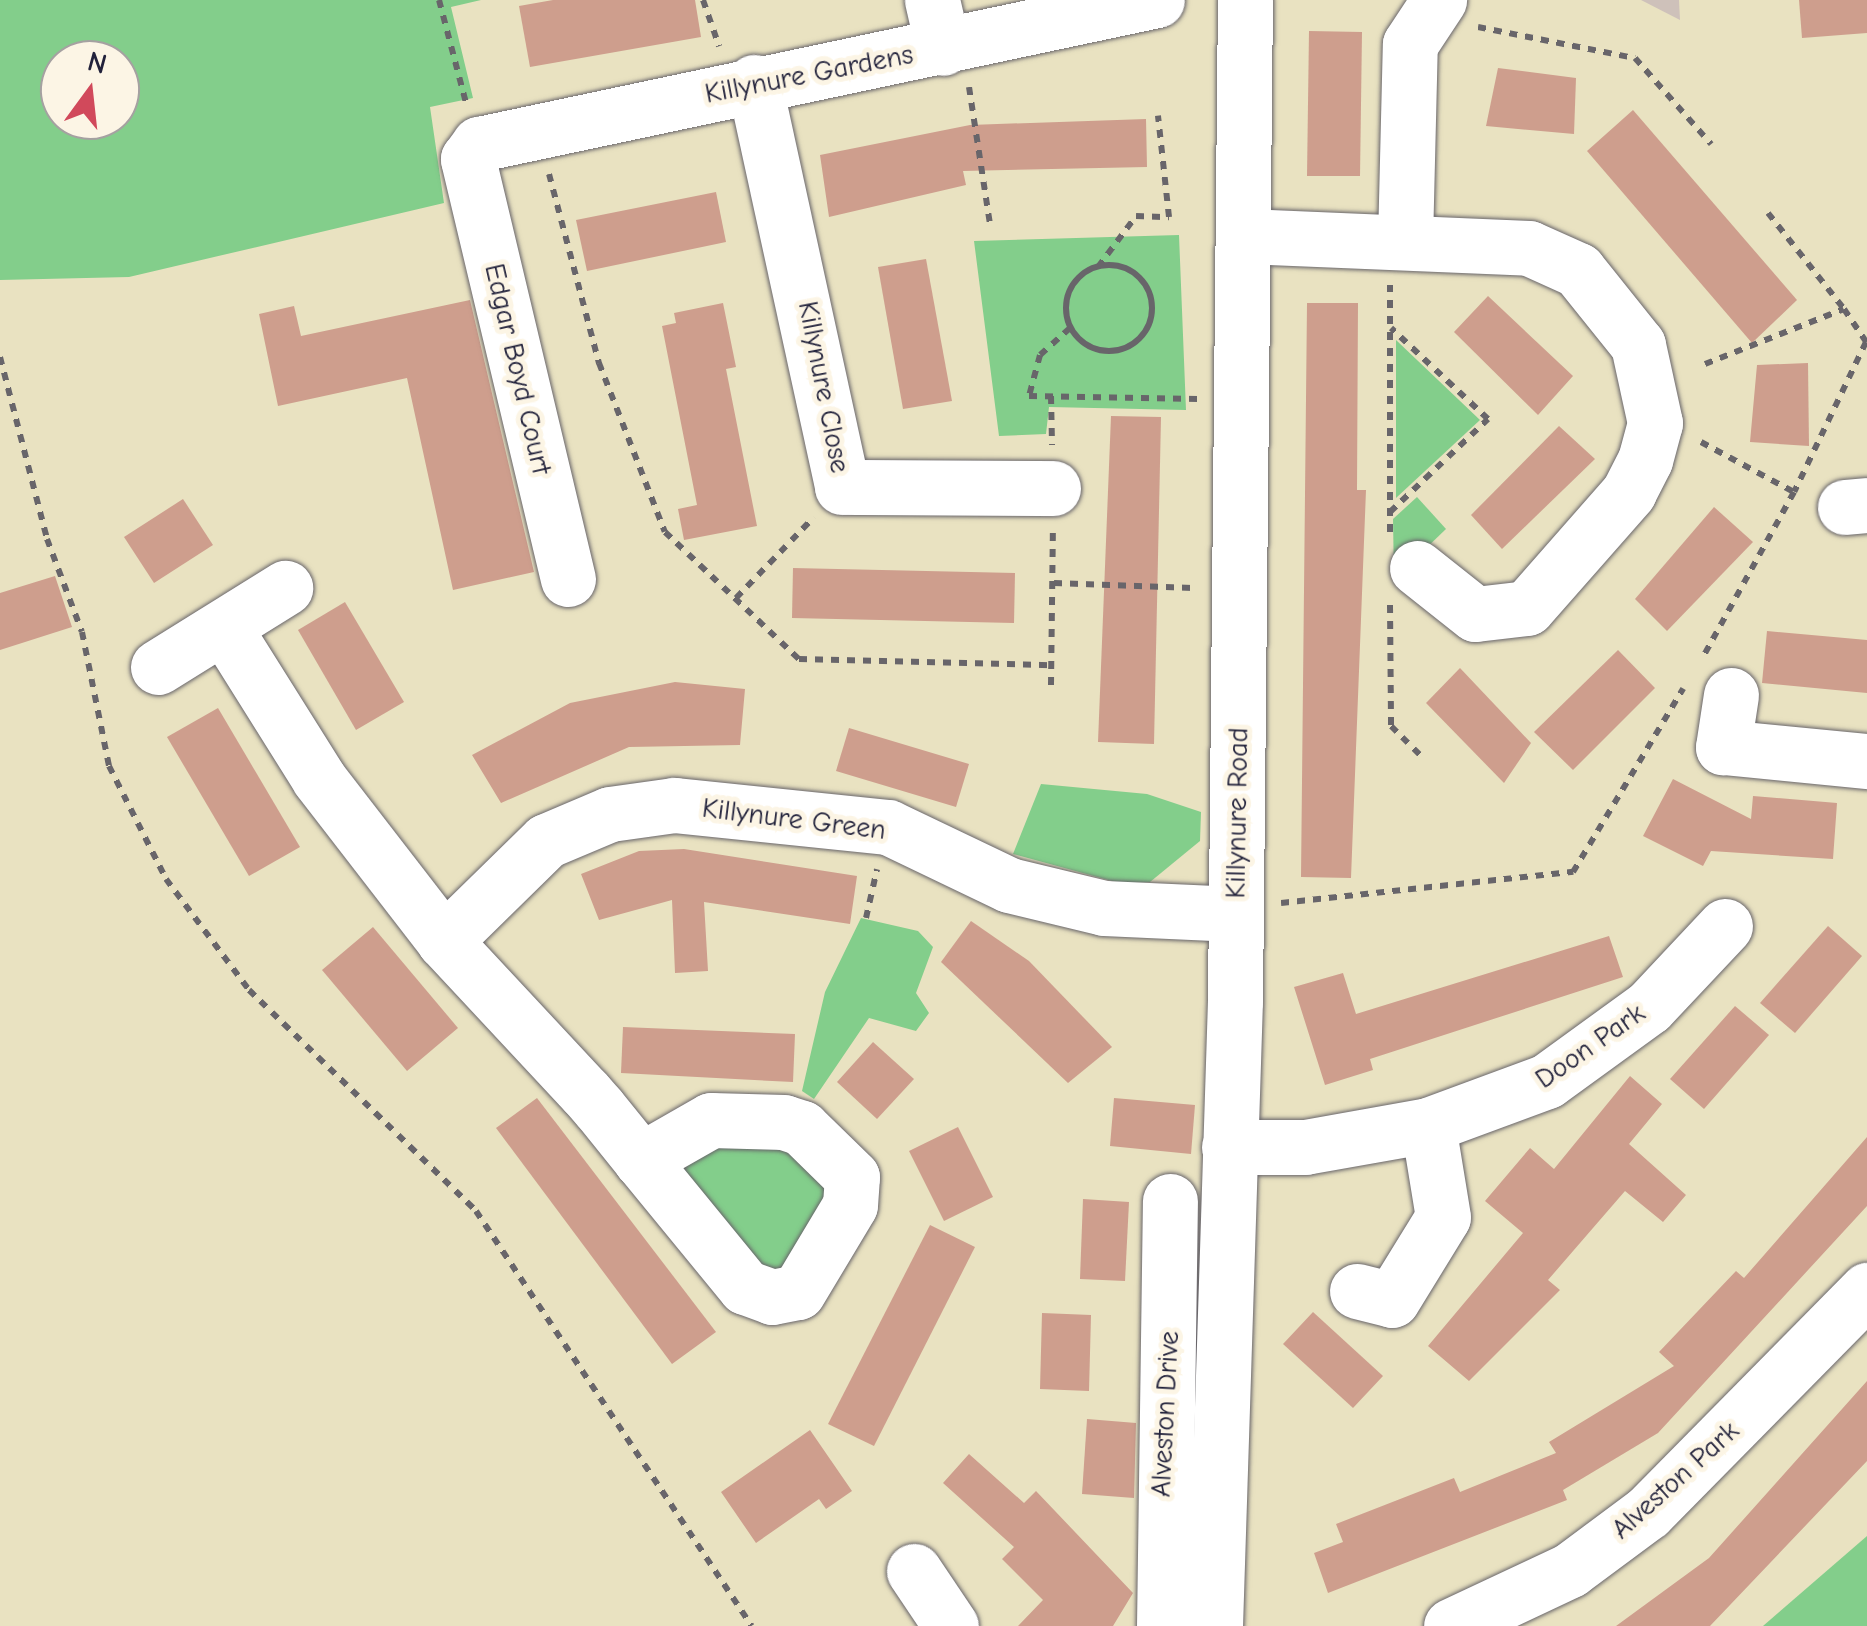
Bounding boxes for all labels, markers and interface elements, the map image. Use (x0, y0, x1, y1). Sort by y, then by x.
street label: Killynure Gardens (702, 37, 916, 111)
north arrow (40, 40, 140, 140)
text: N (84, 45, 110, 81)
street label: Edgar Boyd Court (477, 260, 559, 478)
street label: Killynure Close (791, 298, 857, 476)
street label: Killynure Road (1219, 727, 1255, 899)
street label: Killynure Green (700, 791, 888, 847)
street label: Doon Park (1529, 996, 1651, 1096)
street label: Alveston Drive (1144, 1330, 1186, 1498)
street label: Alveston Park (1604, 1414, 1746, 1546)

